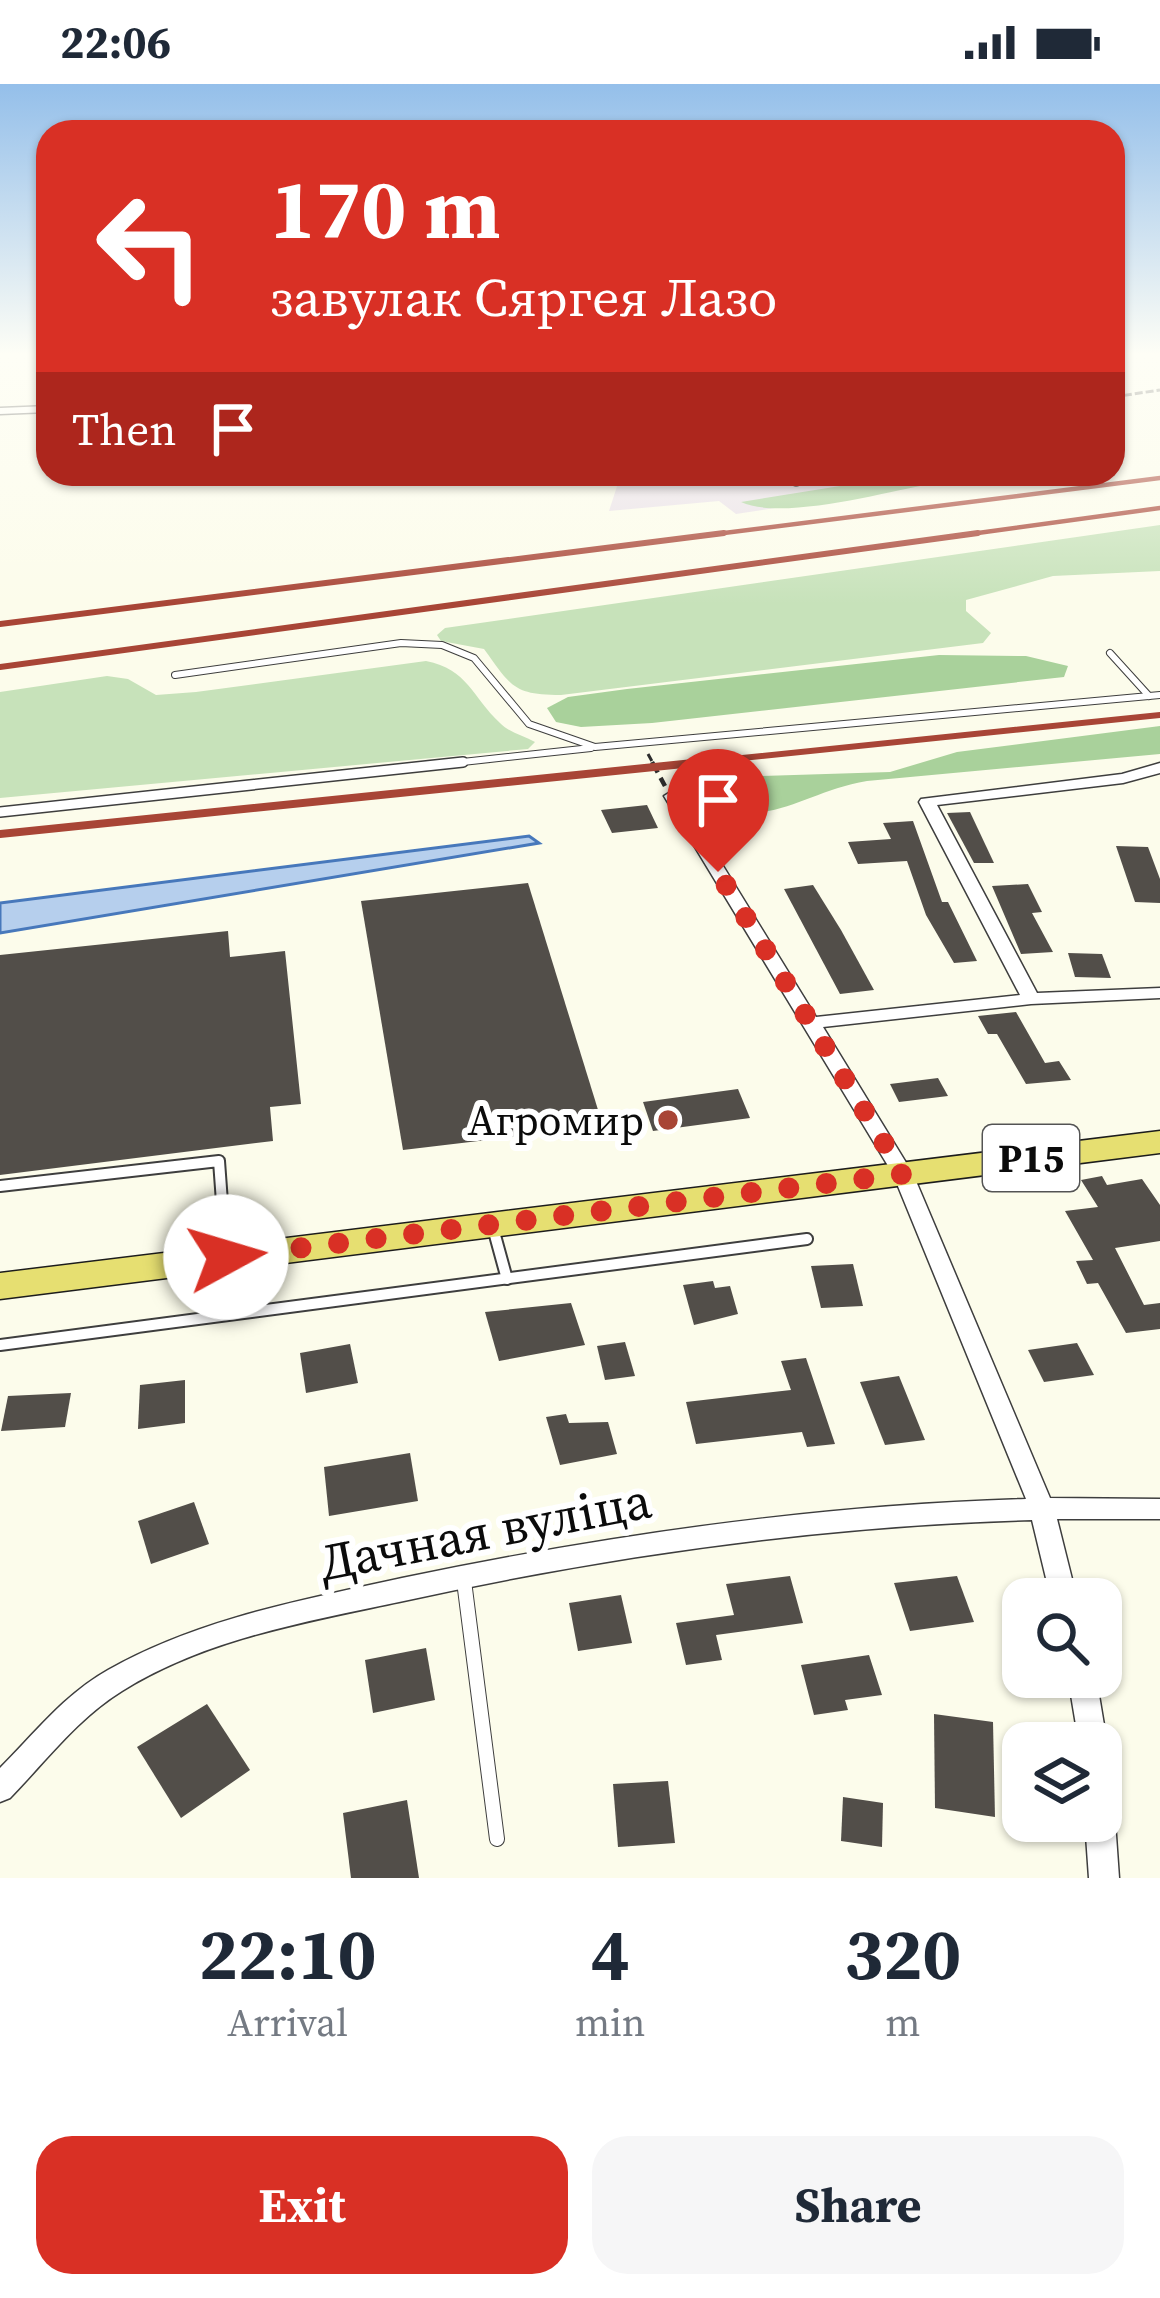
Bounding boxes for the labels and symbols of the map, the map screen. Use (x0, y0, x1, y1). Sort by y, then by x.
pin (667, 749, 769, 872)
place label: Агромир (467, 1091, 644, 1149)
marker: Агромир (655, 1107, 681, 1133)
road number: Р15 (983, 1125, 1079, 1191)
position arrow (163, 1194, 289, 1320)
street label: Дачная вуліца (313, 1465, 657, 1597)

